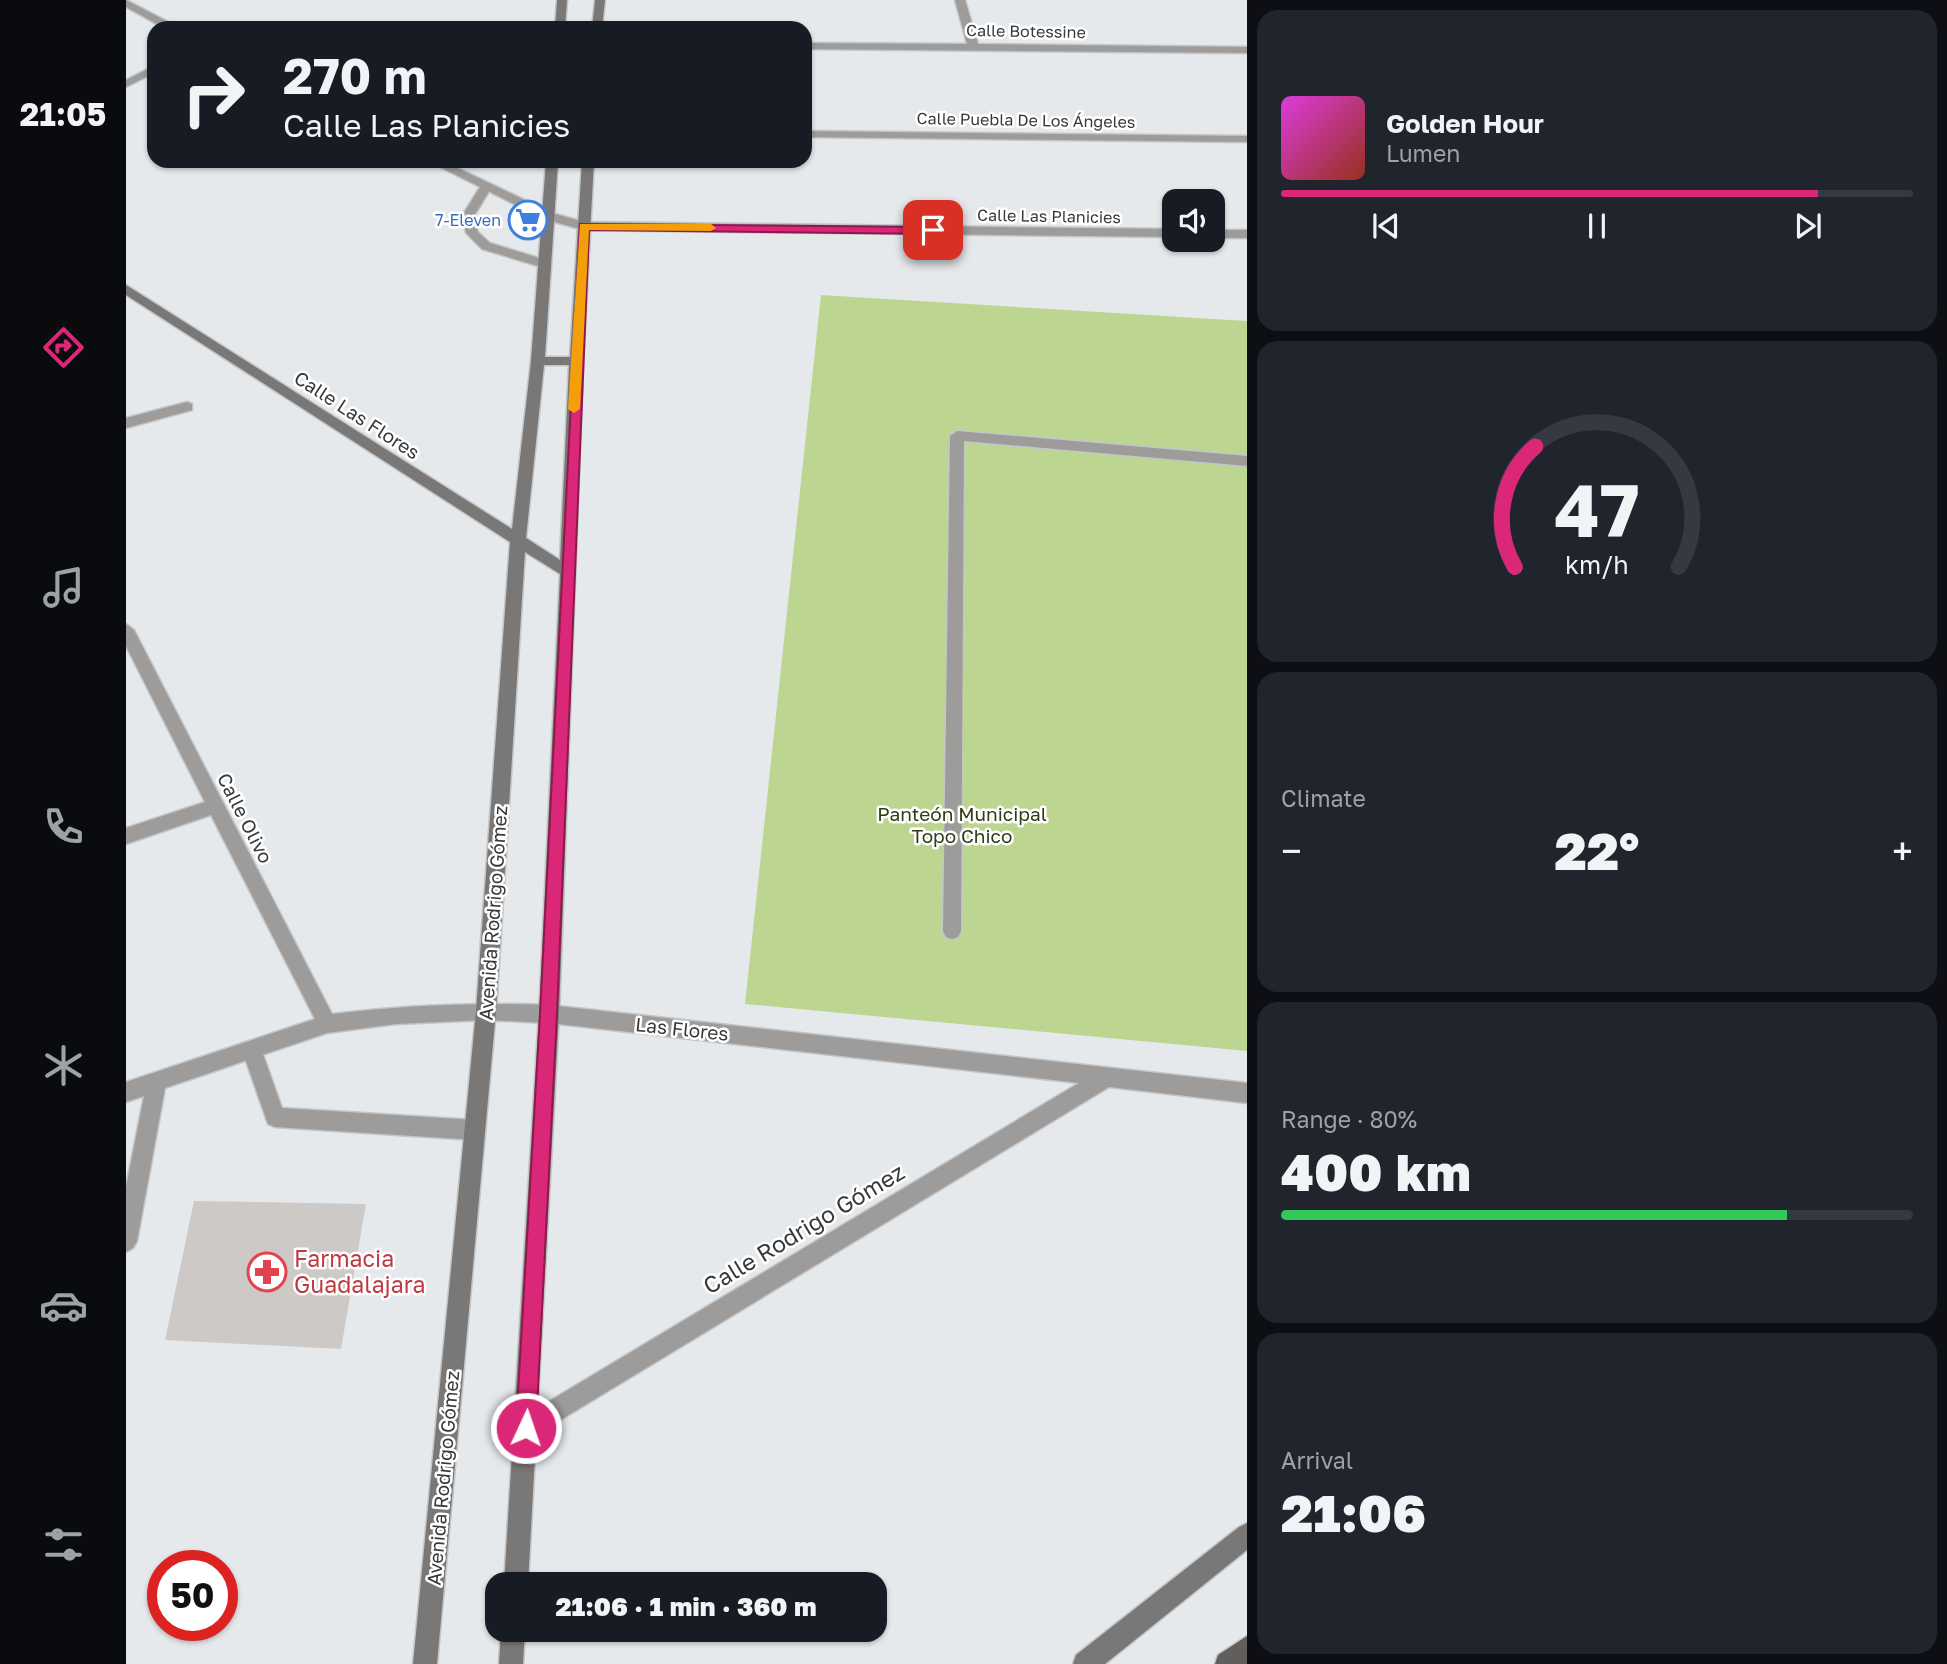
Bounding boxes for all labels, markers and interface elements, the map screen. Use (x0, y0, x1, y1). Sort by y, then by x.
street label: Calle Botessine (966, 20, 1086, 42)
text: 270 m (283, 46, 427, 105)
icon: right (168, 49, 259, 140)
text: 21:05 (20, 95, 106, 133)
text: Calle Las Planicies (283, 106, 570, 144)
street label: Calle Puebla De Los Ángeles (917, 108, 1135, 132)
text: Golden Hour (1386, 108, 1544, 139)
text: Lumen (1386, 139, 1460, 167)
map controls (1162, 189, 1225, 252)
button: sound (1162, 189, 1225, 252)
supermarket icon: 7-Eleven (507, 199, 549, 241)
pin (903, 200, 963, 260)
street label: Calle Las Planicies (977, 205, 1121, 227)
icon: previous (1367, 207, 1405, 245)
icon: pause (1578, 207, 1616, 245)
icon: next (1789, 207, 1827, 245)
place label: 7-Eleven (435, 210, 501, 230)
icon: arrive (914, 211, 952, 249)
icon: directions (39, 323, 88, 372)
street label: Calle Las Flores (290, 365, 424, 464)
text: 47 (1554, 467, 1640, 554)
text: km/h (1565, 549, 1629, 580)
icon: music (39, 563, 88, 612)
street label: Calle Olivo (213, 769, 278, 867)
text: Climate (1281, 784, 1366, 812)
icon: phone (39, 802, 88, 851)
park label: Panteón Municipal Topo Chico (877, 802, 1047, 847)
street label: Avenida Rodrigo Gómez (474, 805, 511, 1021)
text: 22° (1555, 819, 1639, 881)
text: − (1281, 828, 1302, 873)
text: + (1892, 828, 1913, 873)
street label: Las Flores (634, 1012, 730, 1045)
icon: climate (39, 1041, 88, 1090)
text: Range · 80% (1281, 1105, 1417, 1133)
text: 400 km (1281, 1140, 1471, 1202)
street label: Calle Rodrigo Gómez (698, 1157, 909, 1299)
place label: Farmacia Guadalajara (294, 1244, 426, 1298)
pharmacy icon: Farmacia Guadalajara (246, 1251, 288, 1293)
icon: car (39, 1281, 88, 1330)
street label: Avenida Rodrigo Gómez (422, 1370, 463, 1586)
position arrow (489, 1391, 563, 1465)
text: Arrival (1281, 1446, 1353, 1474)
text: 21:06 (1281, 1481, 1426, 1543)
icon: filters (39, 1520, 88, 1569)
speed limit sign: 50 (147, 1550, 238, 1641)
text: 21:06 · 1 min · 360 m (555, 1591, 817, 1622)

